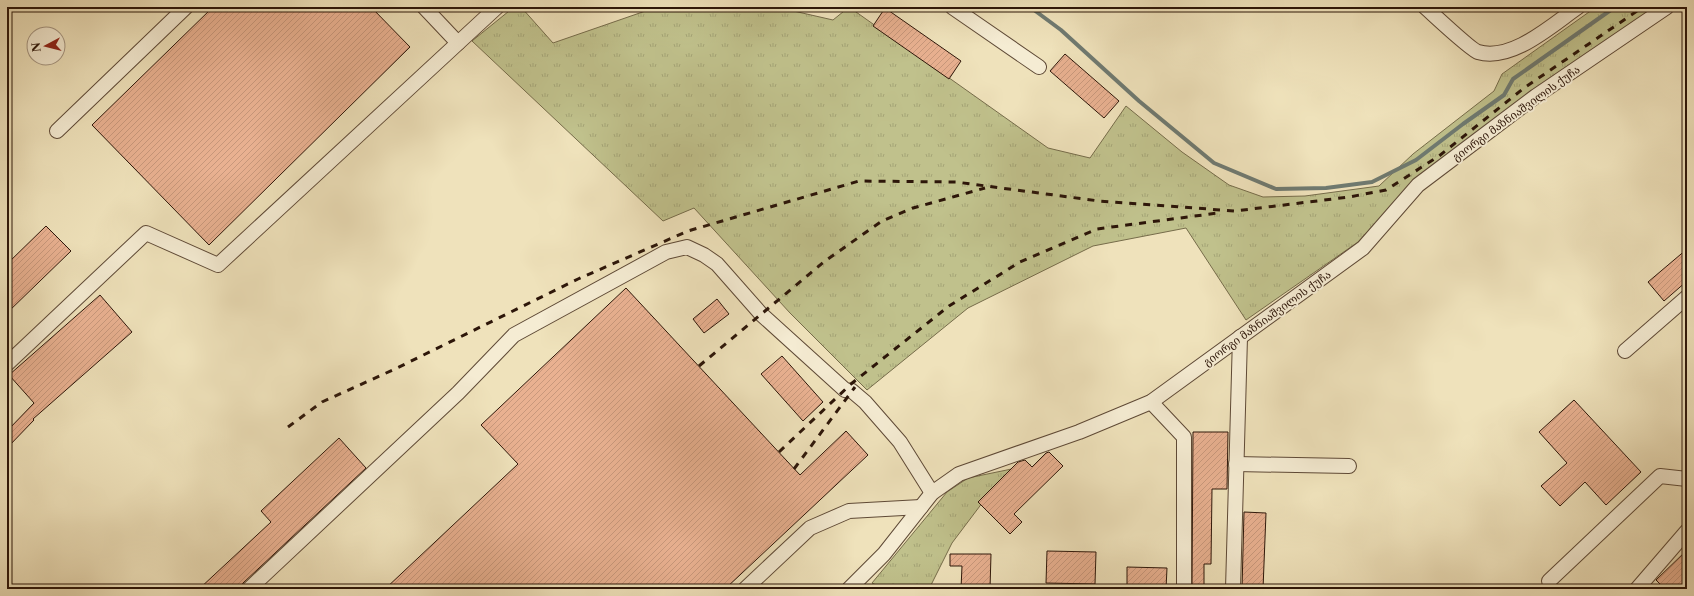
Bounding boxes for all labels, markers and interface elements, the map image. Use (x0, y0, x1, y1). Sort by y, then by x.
north arrow (26, 26, 66, 66)
text: N (28, 41, 44, 53)
street label: გიორგი მაზნიაშვილის ქუჩა (1450, 62, 1583, 164)
street label: გიორგი მაზნიაშვილის ქუჩა (1201, 267, 1334, 369)

